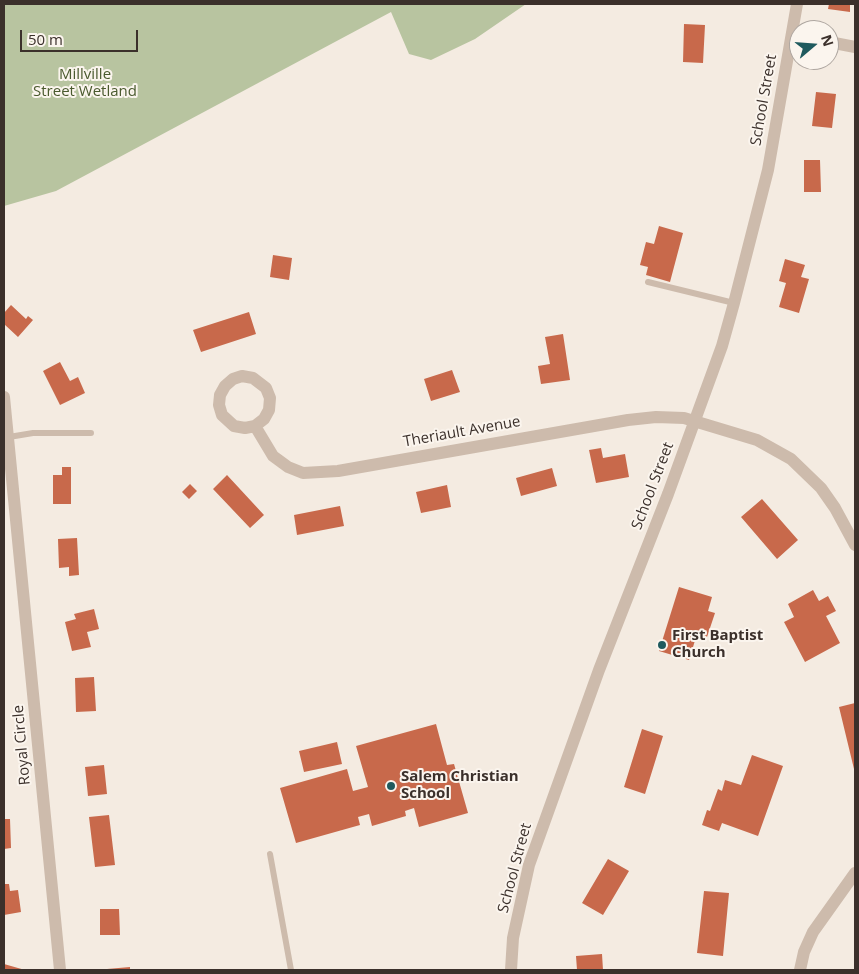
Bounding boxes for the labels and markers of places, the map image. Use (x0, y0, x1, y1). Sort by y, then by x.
place label: First Baptist Church (672, 627, 763, 662)
marker: First Baptist Church (656, 639, 668, 651)
place label: Salem Christian School (401, 768, 519, 803)
marker: Salem Christian School (385, 780, 397, 792)

